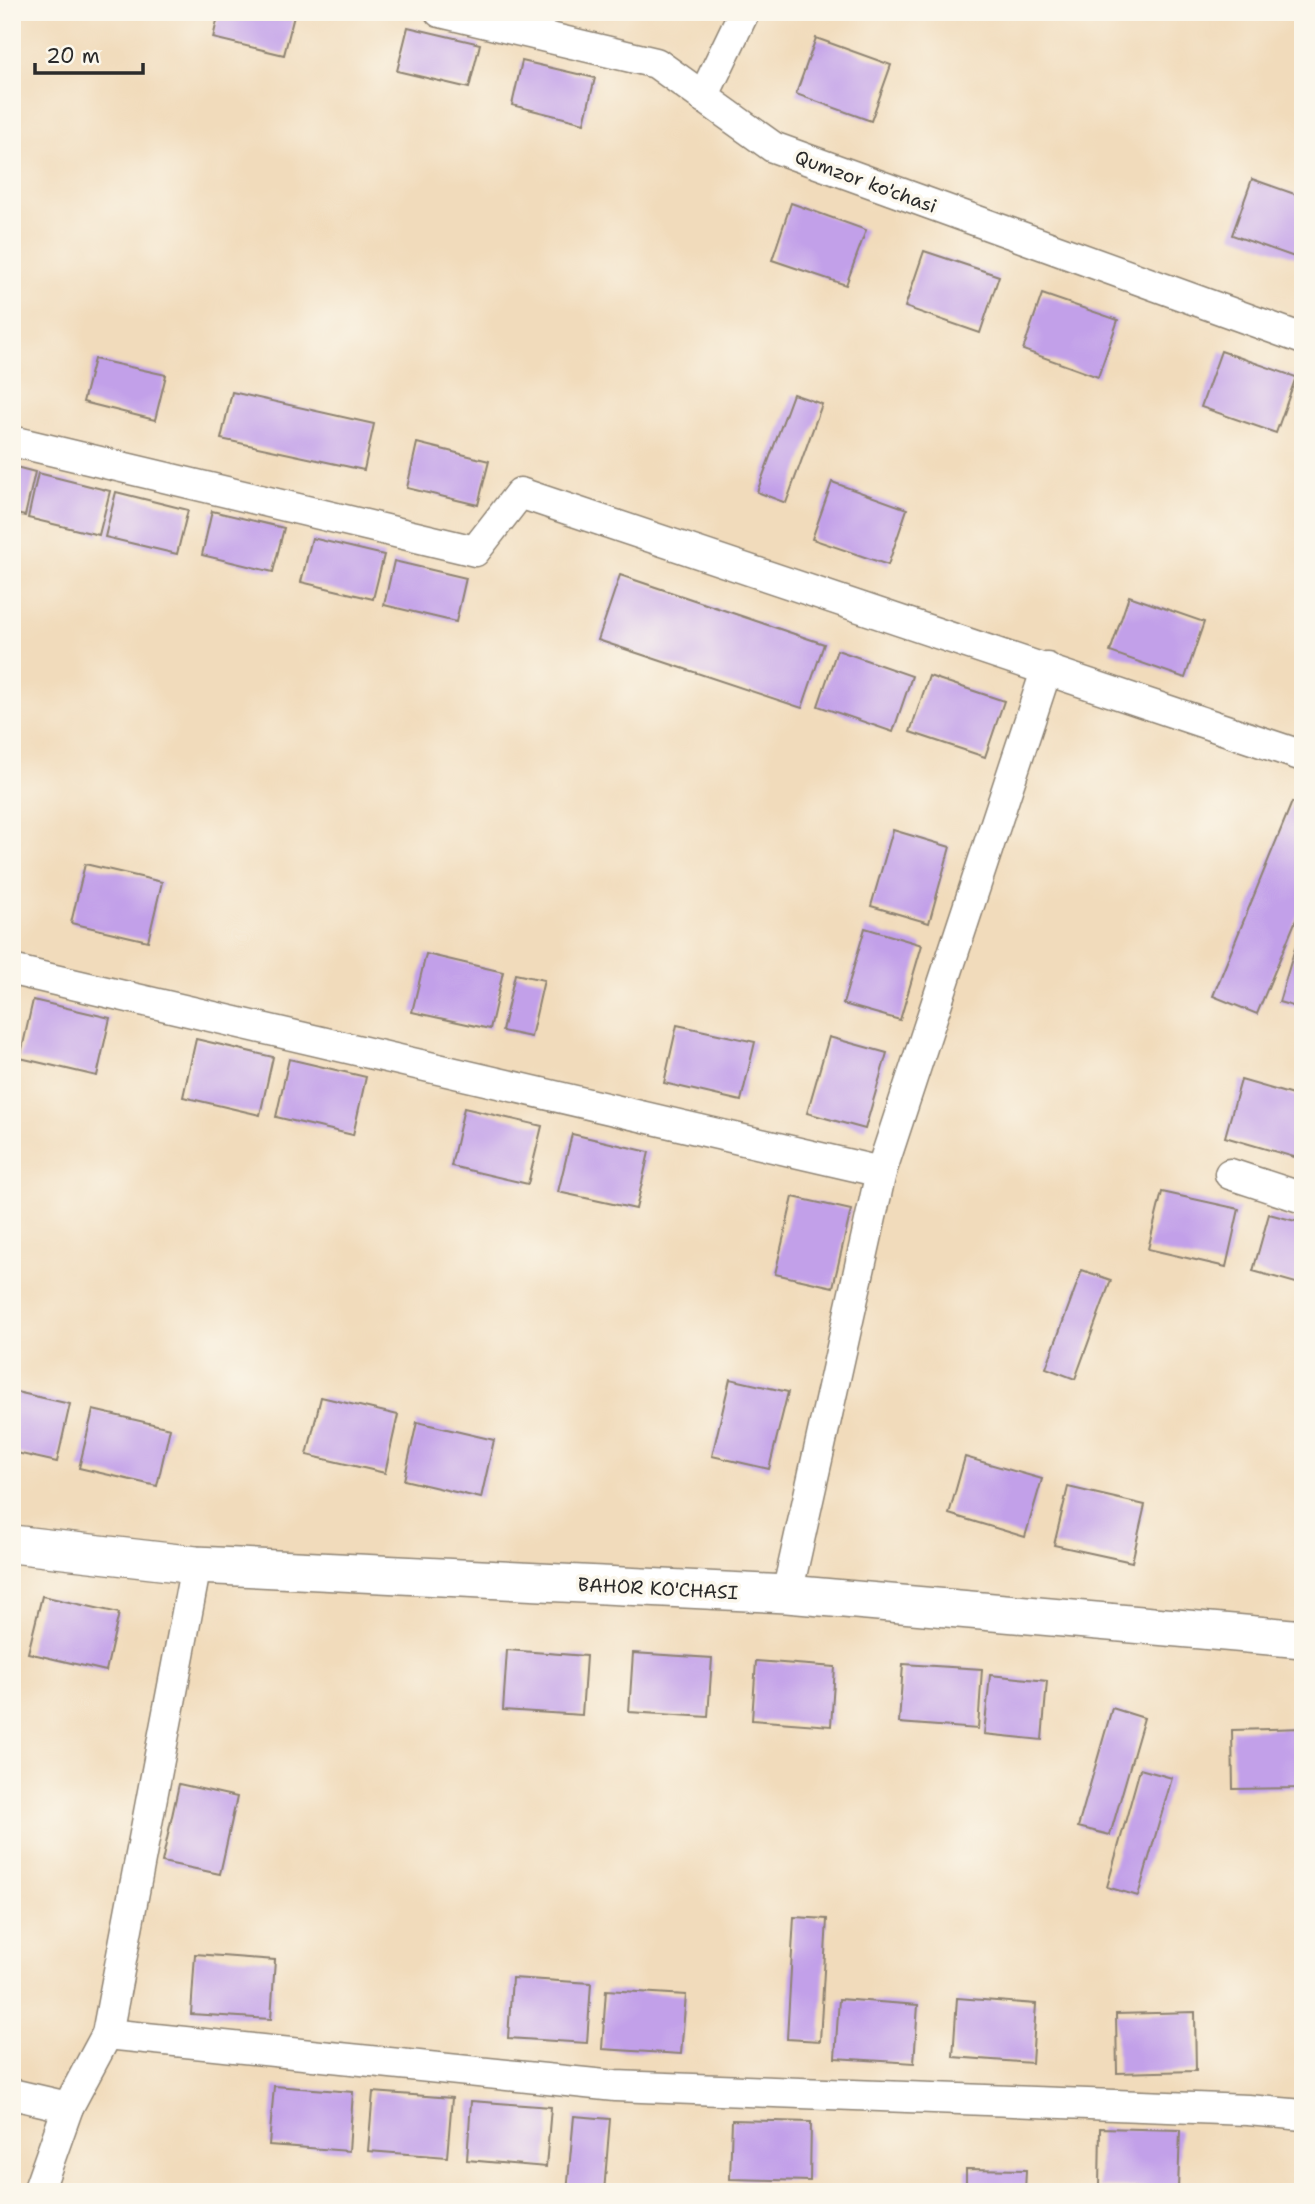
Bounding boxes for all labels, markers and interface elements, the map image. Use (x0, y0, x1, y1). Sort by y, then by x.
scale bar (35, 32, 144, 76)
text: 20 m (46, 42, 100, 70)
street label: Qumzor ko'chasi (791, 144, 940, 219)
street label: BAHOR KO'CHASI (577, 1572, 739, 1605)

